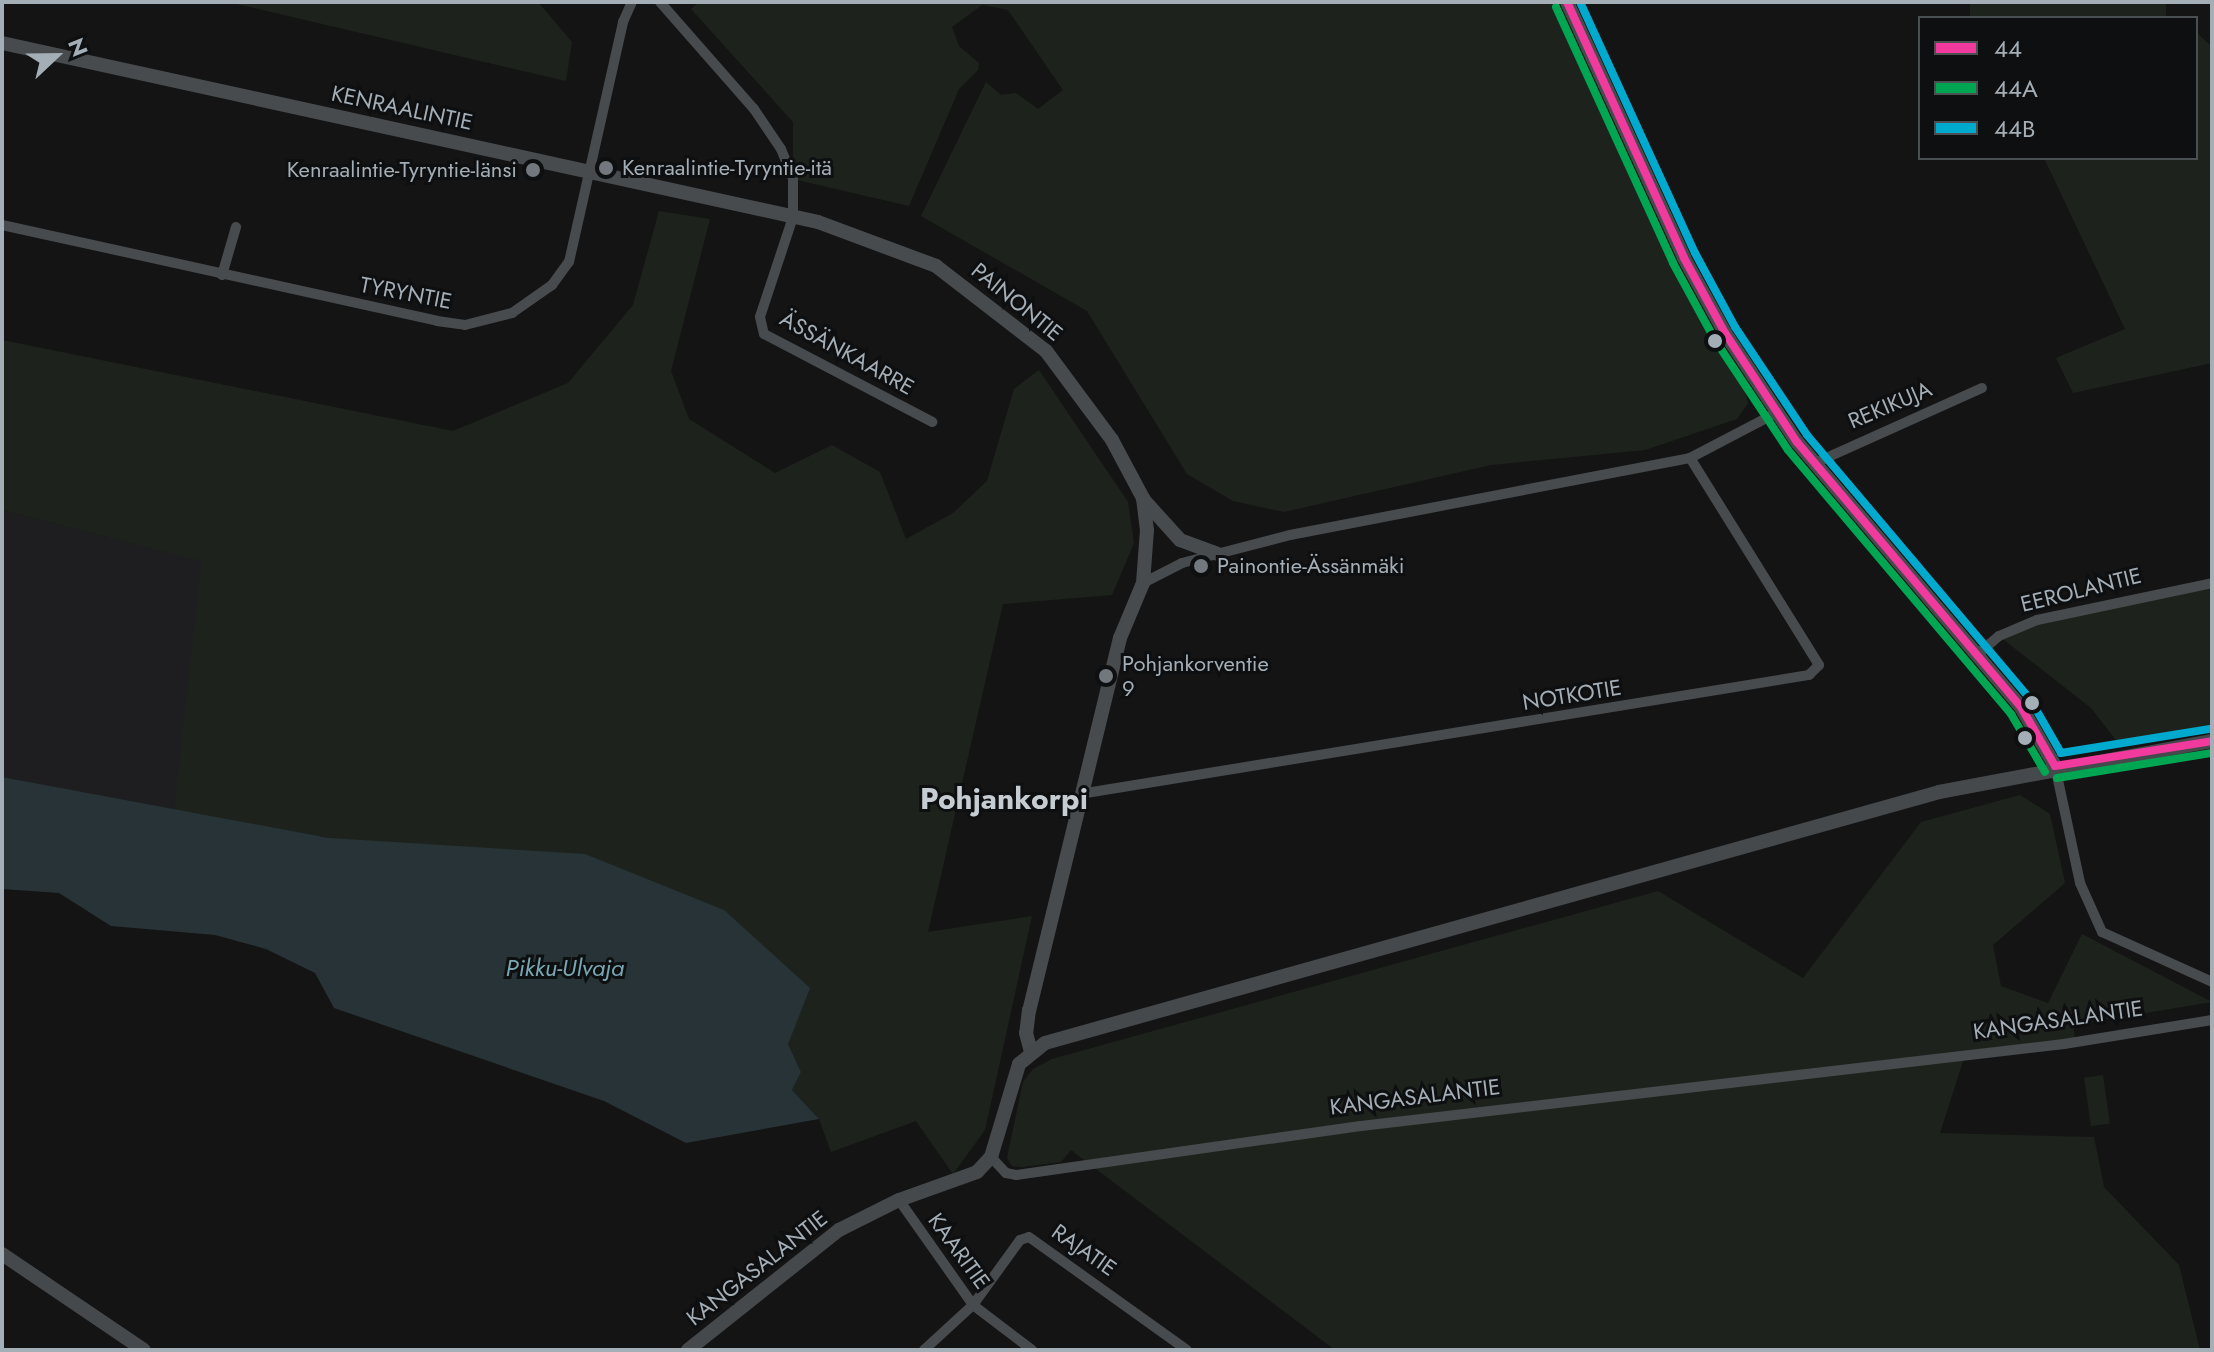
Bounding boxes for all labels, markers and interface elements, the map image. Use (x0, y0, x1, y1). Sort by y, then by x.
north arrow (16, 16, 96, 96)
legend (1918, 16, 2198, 160)
text: 44 (1994, 31, 2022, 66)
text: N (60, 33, 96, 61)
text: 44A (1994, 71, 2038, 106)
street label: KENRAALINTIE (329, 80, 475, 136)
text: 44B (1994, 111, 2035, 146)
place label: Kenraalintie-Tyryntie-itä (622, 155, 832, 181)
place label: Kenraalintie-Tyryntie-länsi (287, 157, 517, 183)
marker: Kenraalintie-Tyryntie-itä (597, 159, 615, 177)
marker: Kenraalintie-Tyryntie-länsi (524, 161, 542, 179)
street label: PAINONTIE (966, 257, 1068, 347)
street label: TYRYNTIE (358, 271, 454, 315)
street label: ÄSSÄNKAARRE (775, 305, 919, 401)
unlabelled marker (1707, 333, 1723, 349)
street label: REKIKUJA (1844, 376, 1936, 434)
place label: Painontie-Ässänmäki (1217, 553, 1404, 579)
marker: Painontie-Ässänmäki (1192, 557, 1210, 575)
street label: EEROLANTIE (2018, 562, 2144, 618)
place label: Pohjankorventie 9 (1122, 650, 1269, 702)
marker: Pohjankorventie 9 (1097, 667, 1115, 685)
street label: NOTKOTIE (1521, 674, 1623, 716)
unlabelled marker (2024, 695, 2040, 711)
unlabelled marker (2017, 730, 2033, 746)
district label: Pohjankorpi (920, 781, 1088, 817)
water label: Pikku-Ulvaja (506, 954, 624, 982)
street label: KANGASALANTIE (1971, 995, 2145, 1045)
street label: KANGASALANTIE (1328, 1073, 1502, 1121)
street label: KANGASALANTIE (681, 1205, 833, 1331)
street label: KAARITIE (923, 1208, 995, 1294)
street label: RAJATIE (1047, 1218, 1121, 1282)

